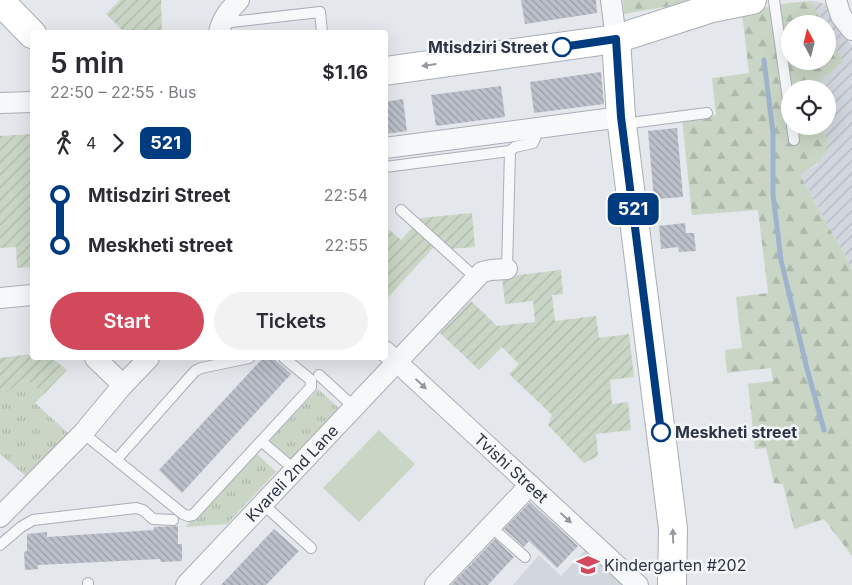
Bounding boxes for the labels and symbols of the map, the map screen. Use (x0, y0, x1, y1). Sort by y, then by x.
north arrow (781, 15, 836, 70)
place label: Mtisdziri Street (428, 37, 548, 57)
marker: Mtisdziri Street (552, 37, 572, 57)
one-way arrow (421, 61, 437, 69)
line badge: 521 (604, 193, 662, 225)
one-way arrow (414, 378, 426, 390)
street label: Kvareli 2nd Lane (241, 421, 342, 526)
marker: Meskheti street (651, 422, 671, 442)
place label: Meskheti street (675, 422, 797, 442)
street label: Tvishi Street (470, 429, 552, 507)
one-way arrow (559, 512, 571, 524)
one-way arrow (669, 528, 677, 544)
school or university icon: Kindergarten #202 (575, 552, 601, 578)
place label: Kindergarten #202 (604, 555, 746, 575)

